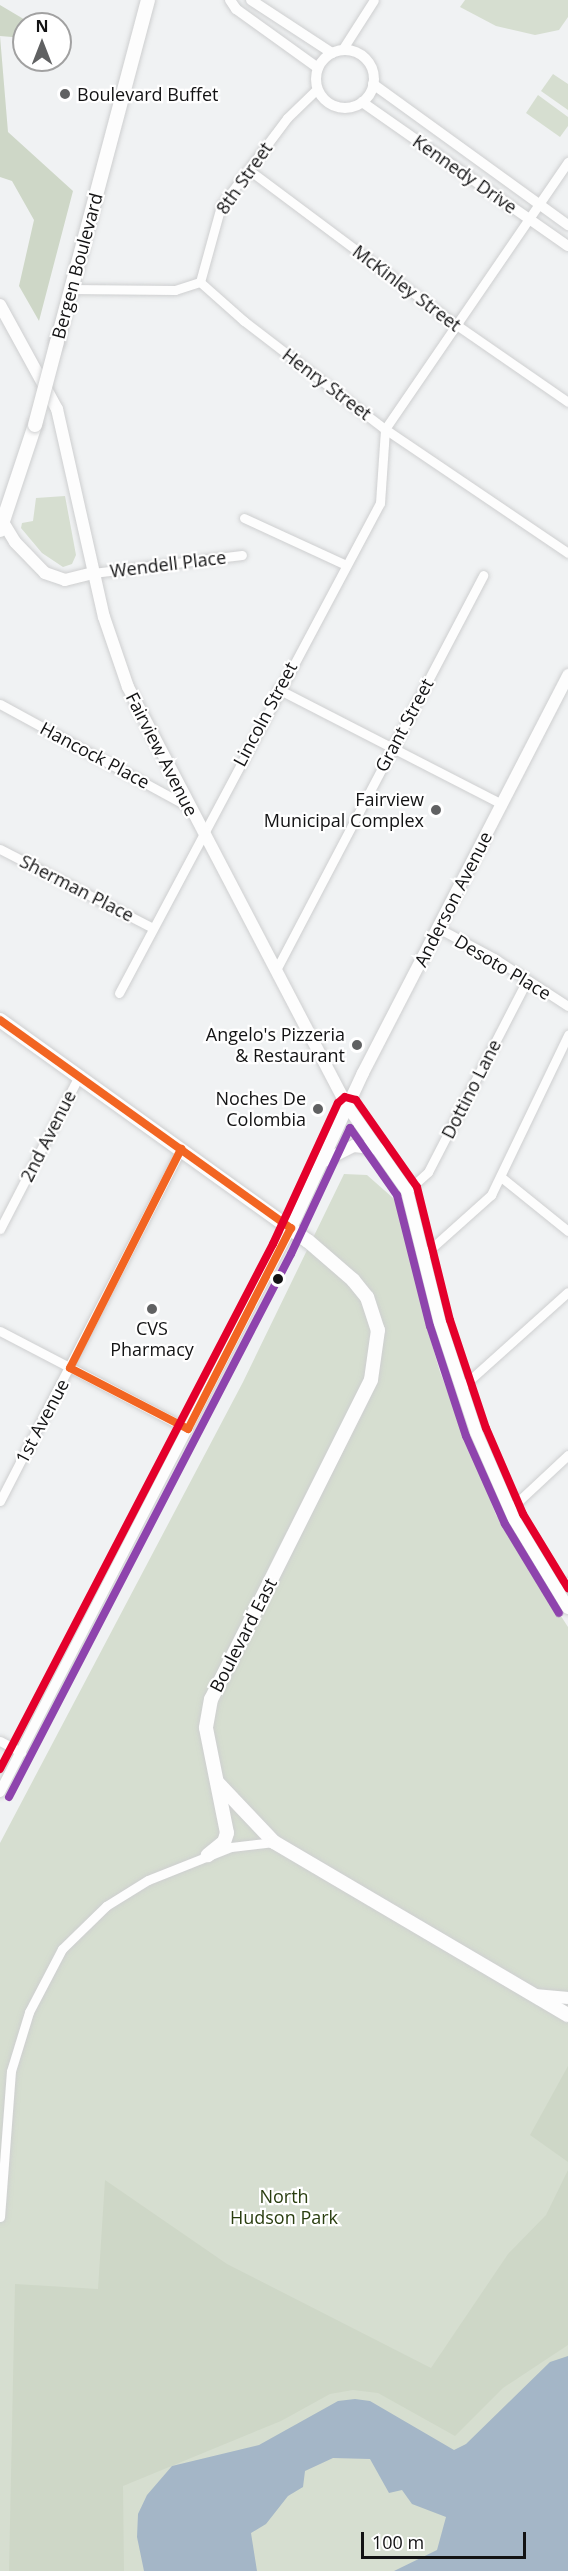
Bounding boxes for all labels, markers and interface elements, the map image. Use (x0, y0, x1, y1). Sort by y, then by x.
north arrow (12, 12, 72, 72)
text: N (35, 15, 49, 37)
place label: Boulevard Buffet (77, 83, 218, 105)
marker: Boulevard Buffet (58, 87, 72, 101)
street label: Kennedy Drive (409, 130, 521, 218)
street label: 8th Street (211, 138, 277, 218)
street label: Bergen Boulevard (47, 191, 107, 341)
street label: McKinley Street (349, 240, 465, 336)
street label: Henry Street (278, 344, 376, 424)
street label: Wendell Place (109, 546, 227, 582)
street label: Lincoln Street (228, 658, 302, 770)
street label: Grant Street (370, 675, 438, 775)
street label: Fairview Avenue (121, 688, 203, 820)
street label: Hancock Place (37, 717, 153, 793)
place label: Fairview Municipal Complex (264, 789, 424, 832)
marker: Fairview Municipal Complex (429, 803, 443, 817)
street label: Anderson Avenue (410, 828, 496, 970)
street label: Sherman Place (16, 850, 138, 926)
street label: Desoto Place (451, 930, 555, 1004)
place label: Angelo's Pizzeria & Restaurant (206, 1024, 345, 1066)
street label: Dottino Lane (437, 1036, 505, 1142)
marker: Angelo's Pizzeria & Restaurant (350, 1038, 364, 1052)
street label: 2nd Avenue (16, 1087, 80, 1185)
place label: Noches De Colombia (215, 1088, 306, 1130)
marker: Noches De Colombia (311, 1102, 325, 1116)
unlabelled marker (272, 1273, 284, 1285)
marker: CVS Pharmacy (145, 1302, 159, 1316)
place label: CVS Pharmacy (110, 1318, 194, 1360)
street label: 1st Avenue (11, 1375, 73, 1467)
street label: Boulevard East (205, 1574, 281, 1696)
park label: North Hudson Park (230, 2186, 338, 2228)
scale bar (364, 2520, 529, 2558)
text: 100 m (372, 2530, 424, 2554)

